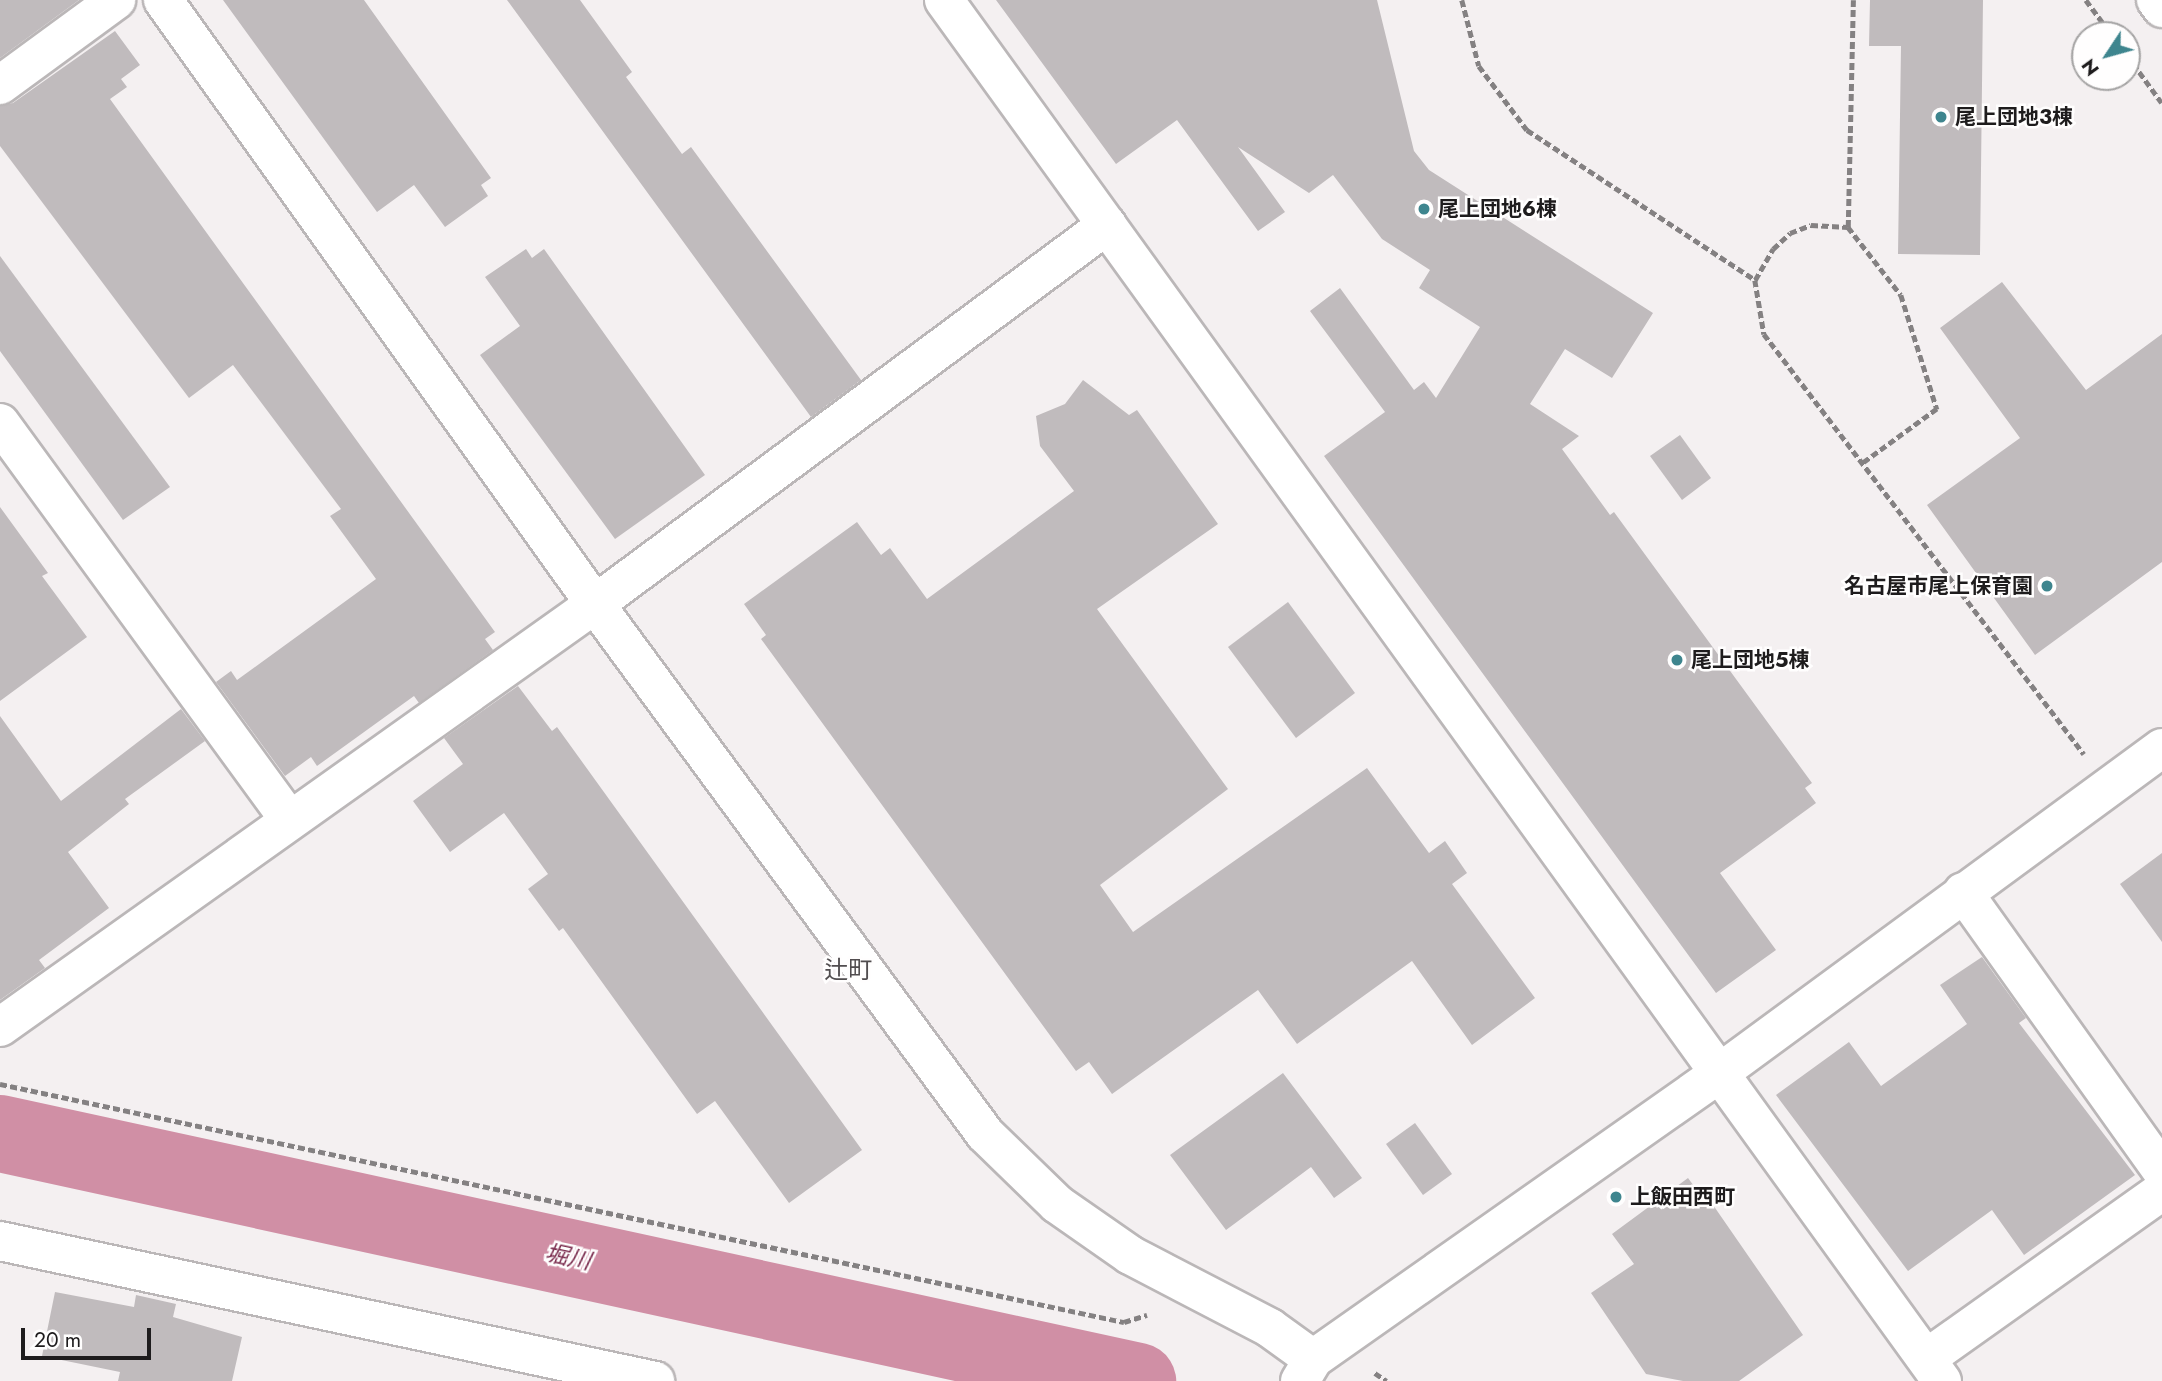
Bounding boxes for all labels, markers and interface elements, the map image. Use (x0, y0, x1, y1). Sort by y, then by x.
north arrow (2071, 21, 2141, 91)
text: N (2075, 53, 2106, 82)
place label: 尾上団地3棟 (1955, 104, 2073, 130)
marker: 尾上団地3棟 (1933, 109, 1949, 125)
place label: 尾上団地6棟 (1438, 196, 1557, 222)
marker: 尾上団地6棟 (1416, 201, 1432, 217)
place label: 名古屋市尾上保育園 (1844, 573, 2033, 599)
marker: 名古屋市尾上保育園 (2039, 578, 2055, 594)
place label: 尾上団地5棟 (1691, 647, 1810, 673)
marker: 尾上団地5棟 (1669, 652, 1685, 668)
district label: 辻町 (824, 956, 872, 984)
place label: 上飯田西町 (1630, 1184, 1735, 1210)
marker: 上飯田西町 (1608, 1189, 1624, 1205)
water label: 堀川 (543, 1239, 593, 1275)
scale bar (24, 1314, 154, 1358)
text: 20 m (34, 1325, 81, 1355)

